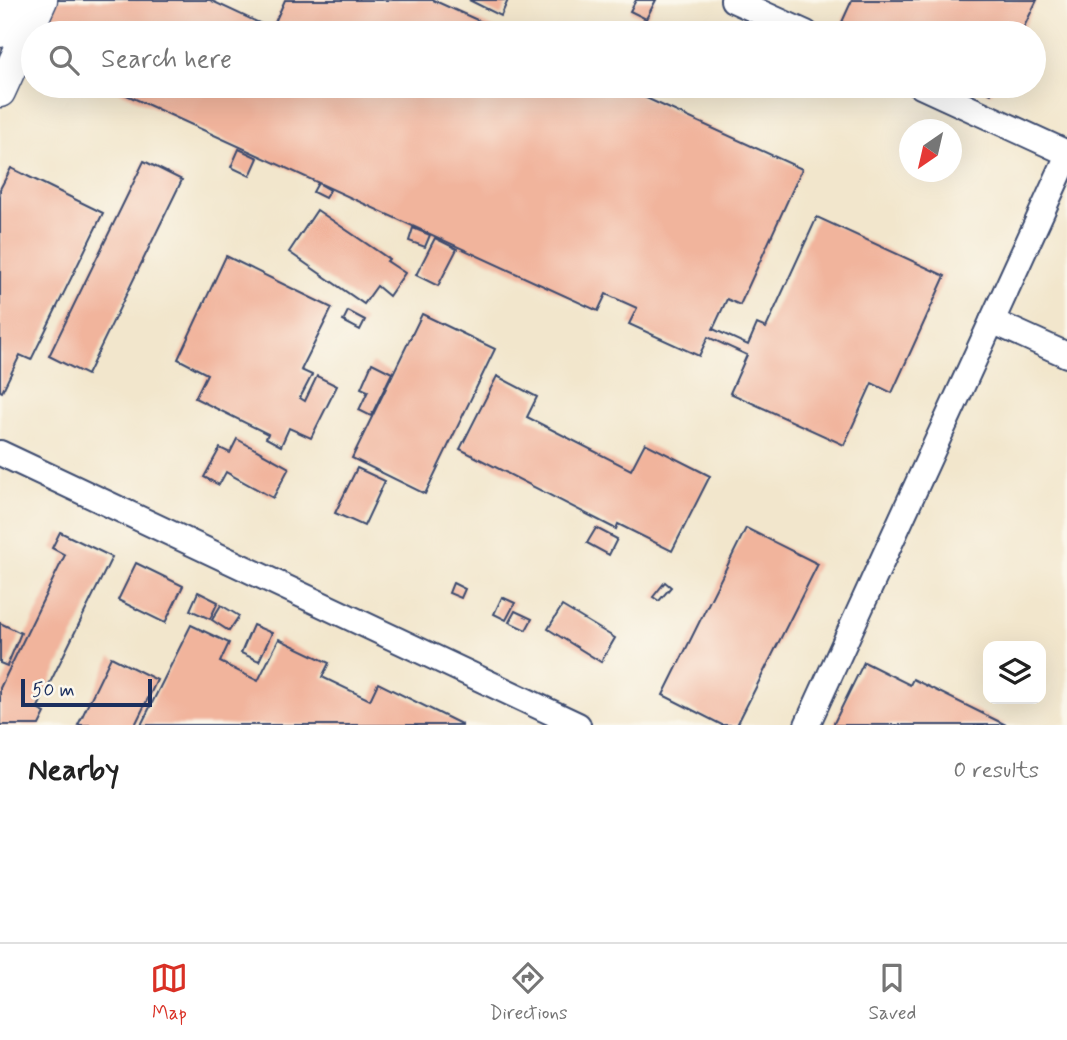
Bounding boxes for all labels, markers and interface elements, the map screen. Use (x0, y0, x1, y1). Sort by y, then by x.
search box (21, 21, 1046, 98)
icon: search (45, 41, 83, 79)
text: Search here (101, 43, 232, 77)
north arrow (899, 119, 962, 182)
map controls (983, 641, 1046, 704)
button: layers (983, 641, 1046, 704)
scale bar (21, 676, 152, 708)
text: 50 m (32, 678, 75, 703)
text: Nearby (28, 751, 119, 790)
text: 0 results (953, 756, 1039, 786)
tab: Map (150, 959, 188, 1026)
tab: Directions (489, 959, 568, 1026)
tab: Saved (868, 959, 916, 1026)

